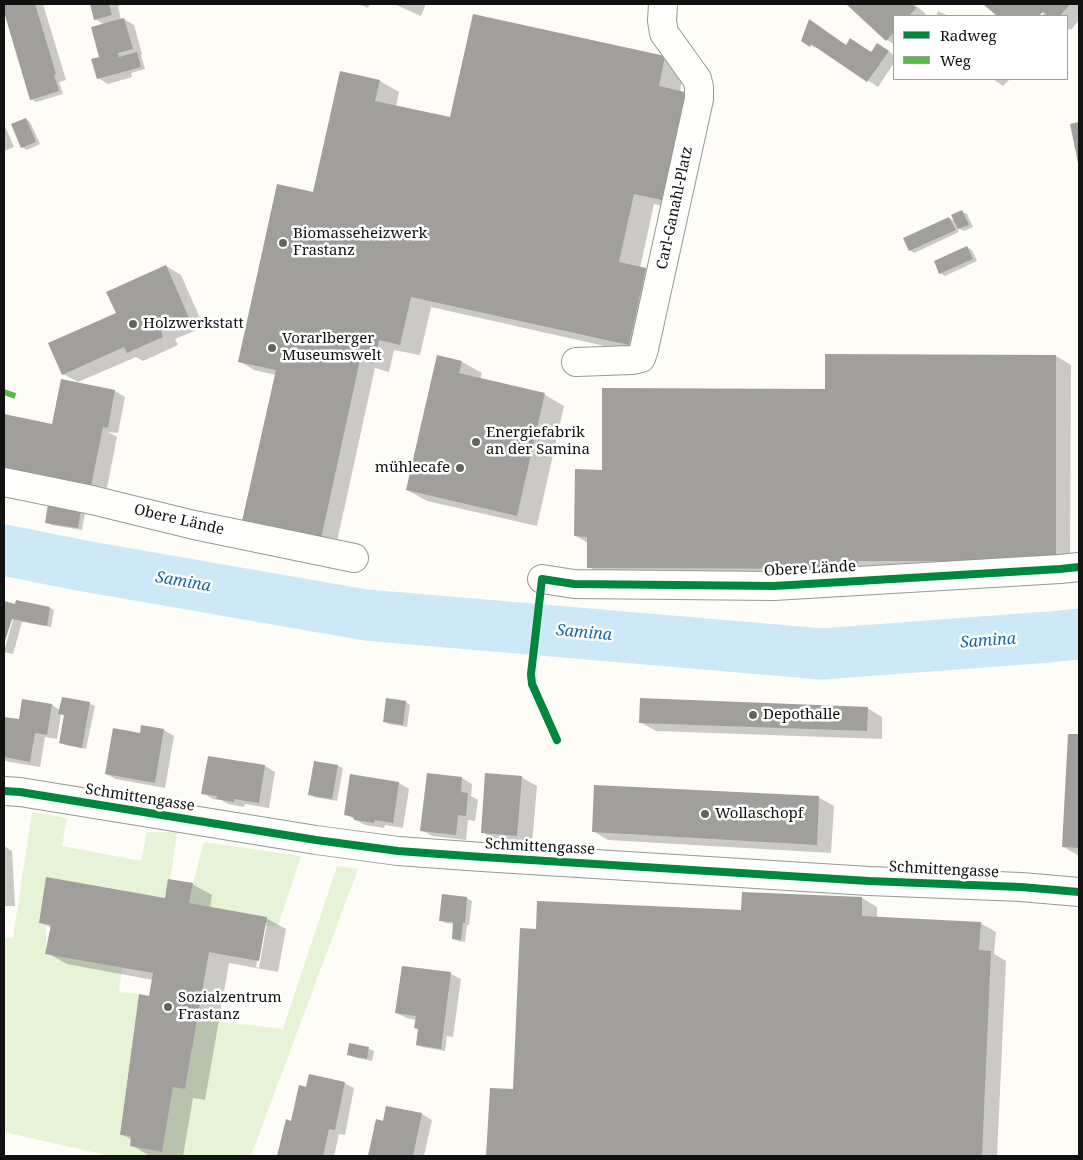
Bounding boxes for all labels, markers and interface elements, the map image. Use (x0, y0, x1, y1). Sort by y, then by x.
legend (893, 15, 1068, 80)
text: Radweg (940, 25, 997, 45)
text: Weg (940, 50, 971, 70)
street label: Carl-Ganahl-Platz (653, 145, 697, 271)
place label: Biomasseheizwerk Frastanz (293, 225, 427, 260)
marker: Biomasseheizwerk Frastanz (277, 237, 289, 249)
place label: Holzwerkstatt (143, 315, 244, 333)
marker: Holzwerkstatt (127, 318, 139, 330)
place label: Vorarlberger Museumswelt (282, 330, 382, 365)
marker: Vorarlberger Museumswelt (266, 342, 278, 354)
place label: Energiefabrik an der Samina (486, 424, 590, 459)
marker: Energiefabrik an der Samina (470, 436, 482, 448)
place label: mühlecafe (375, 459, 450, 477)
marker: mühlecafe (454, 462, 466, 474)
street label: Obere Lände (132, 501, 226, 539)
street label: Obere Lände (764, 558, 856, 580)
water label: Samina (154, 568, 212, 596)
water label: Samina (555, 621, 613, 645)
water label: Samina (959, 629, 1017, 653)
place label: Depothalle (763, 706, 840, 724)
marker: Depothalle (747, 709, 759, 721)
street label: Schmittengasse (84, 780, 196, 816)
place label: Wollaschopf (715, 805, 803, 823)
marker: Wollaschopf (699, 808, 711, 820)
street label: Schmittengasse (484, 835, 596, 859)
street label: Schmittengasse (888, 858, 1000, 882)
place label: Sozialzentrum Frastanz (178, 989, 282, 1024)
marker: Sozialzentrum Frastanz (162, 1001, 174, 1013)

